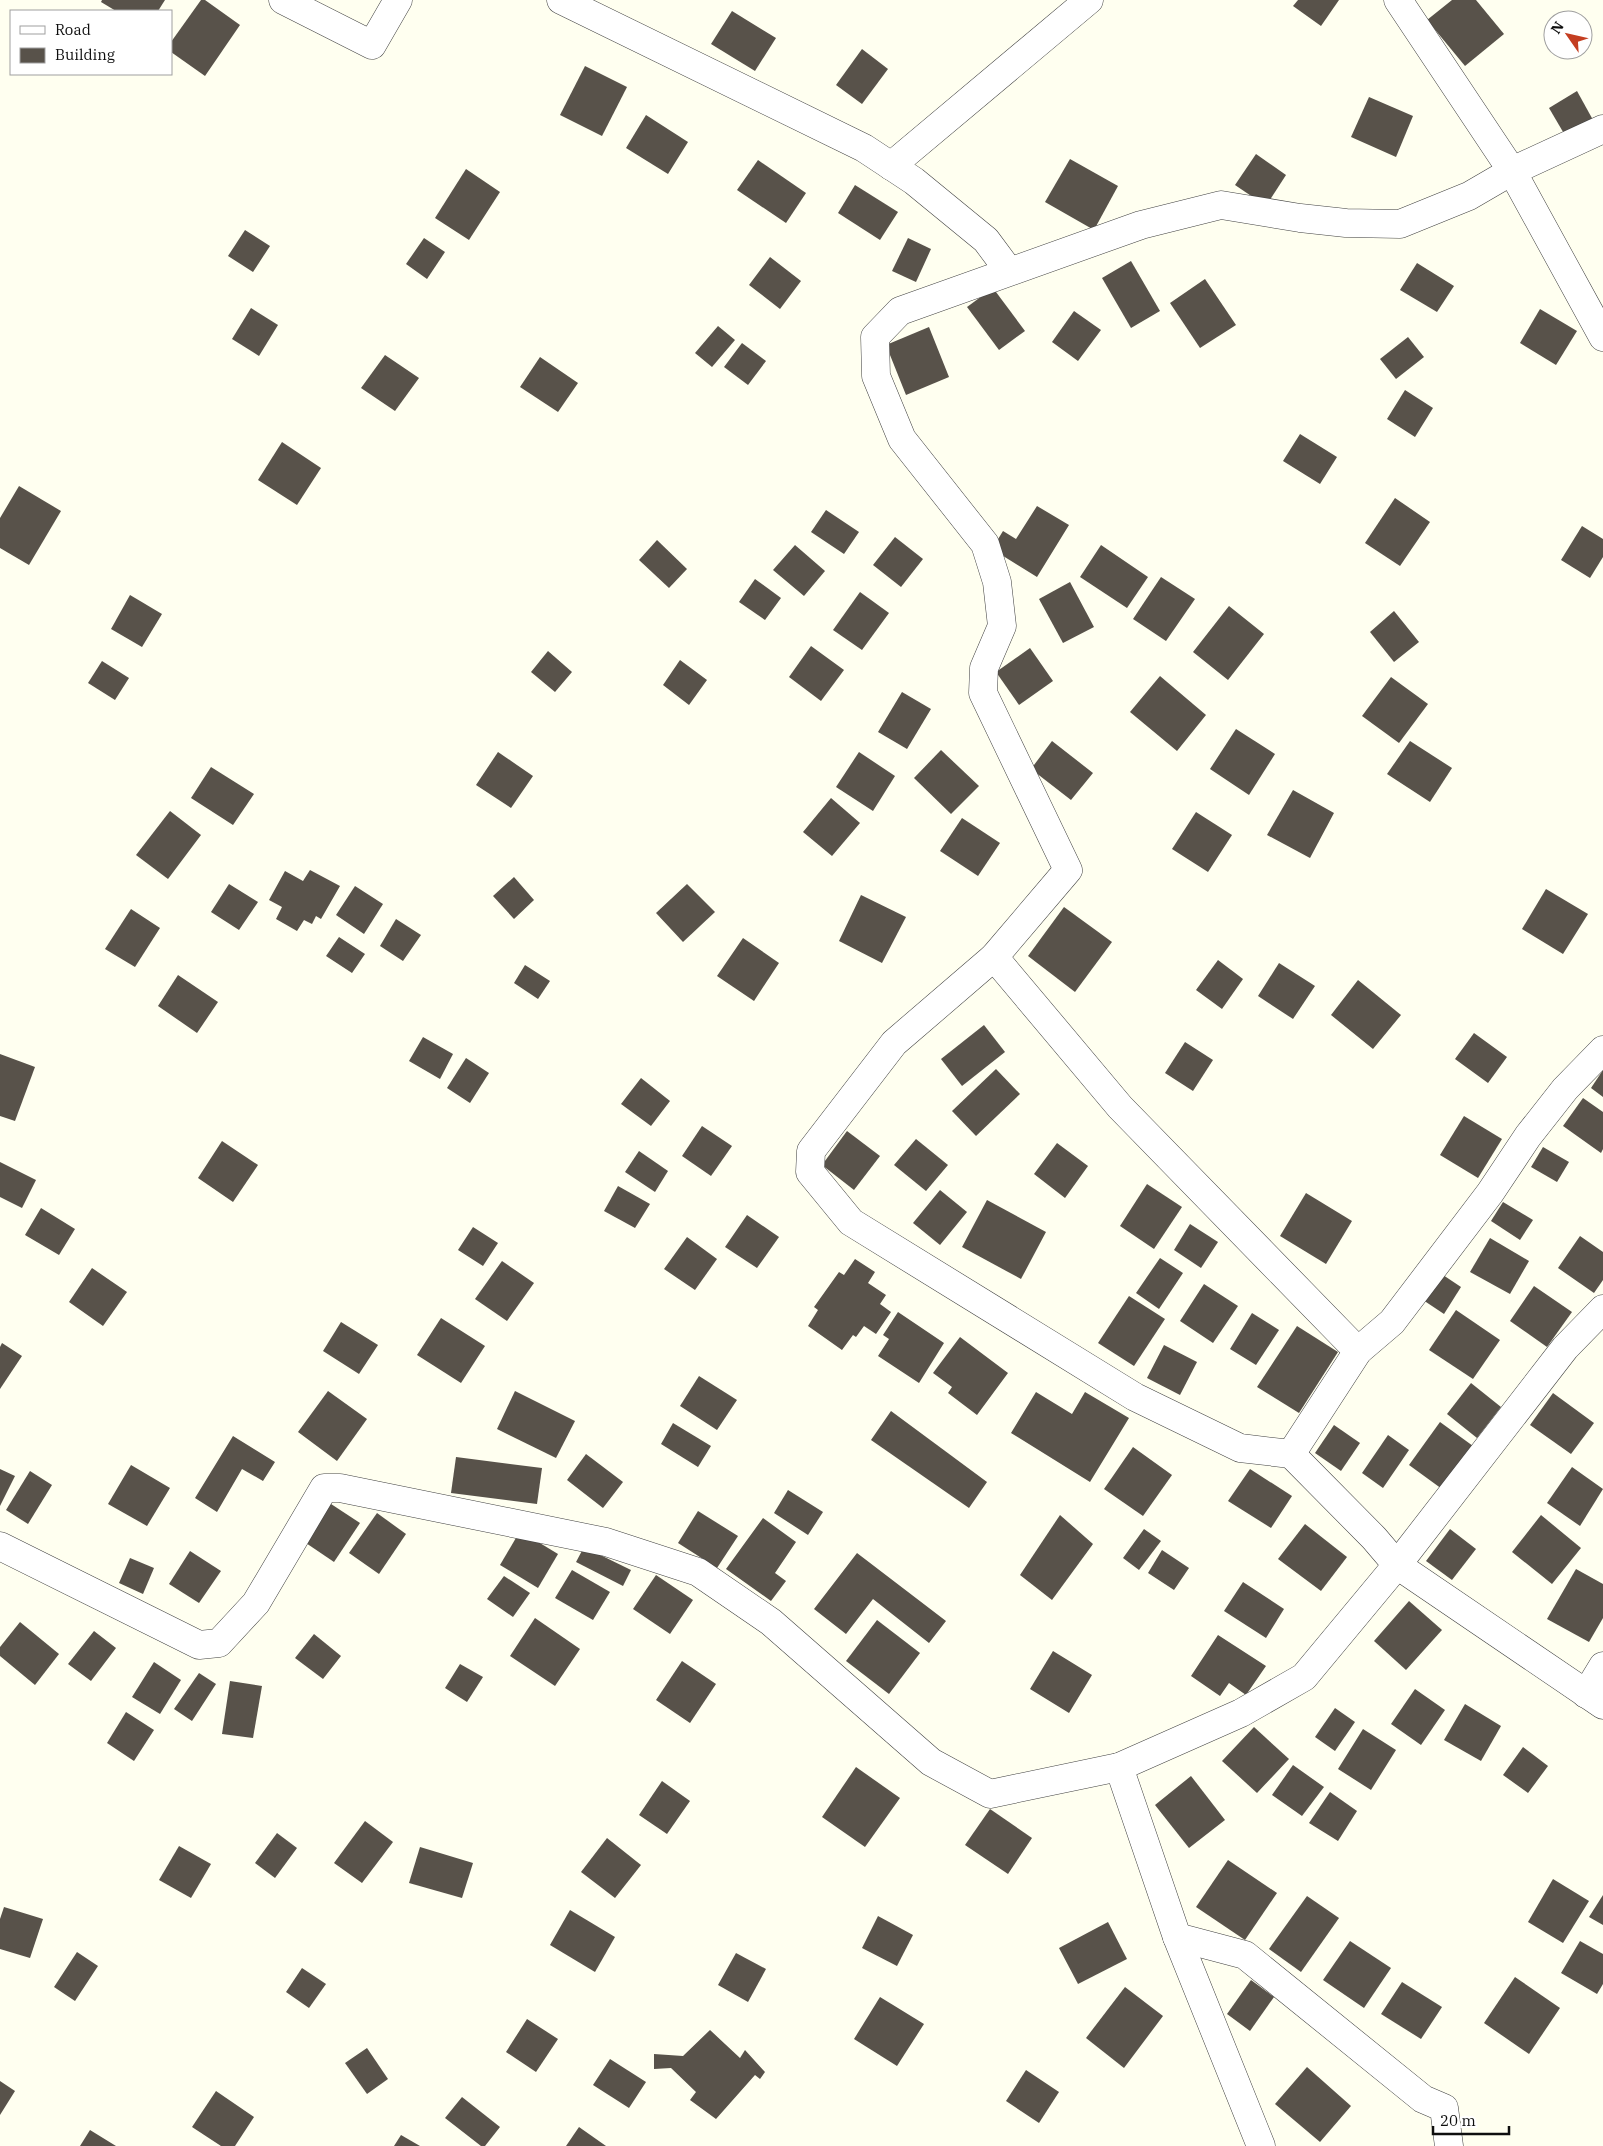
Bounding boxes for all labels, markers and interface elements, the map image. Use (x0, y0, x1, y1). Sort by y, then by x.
legend (10, 10, 172, 75)
north arrow (1543, 10, 1593, 60)
text: N (1547, 18, 1568, 37)
text: Road (55, 20, 91, 39)
text: Building (55, 45, 115, 64)
scale bar (1433, 2104, 1509, 2136)
text: 20 m (1440, 2111, 1476, 2130)

